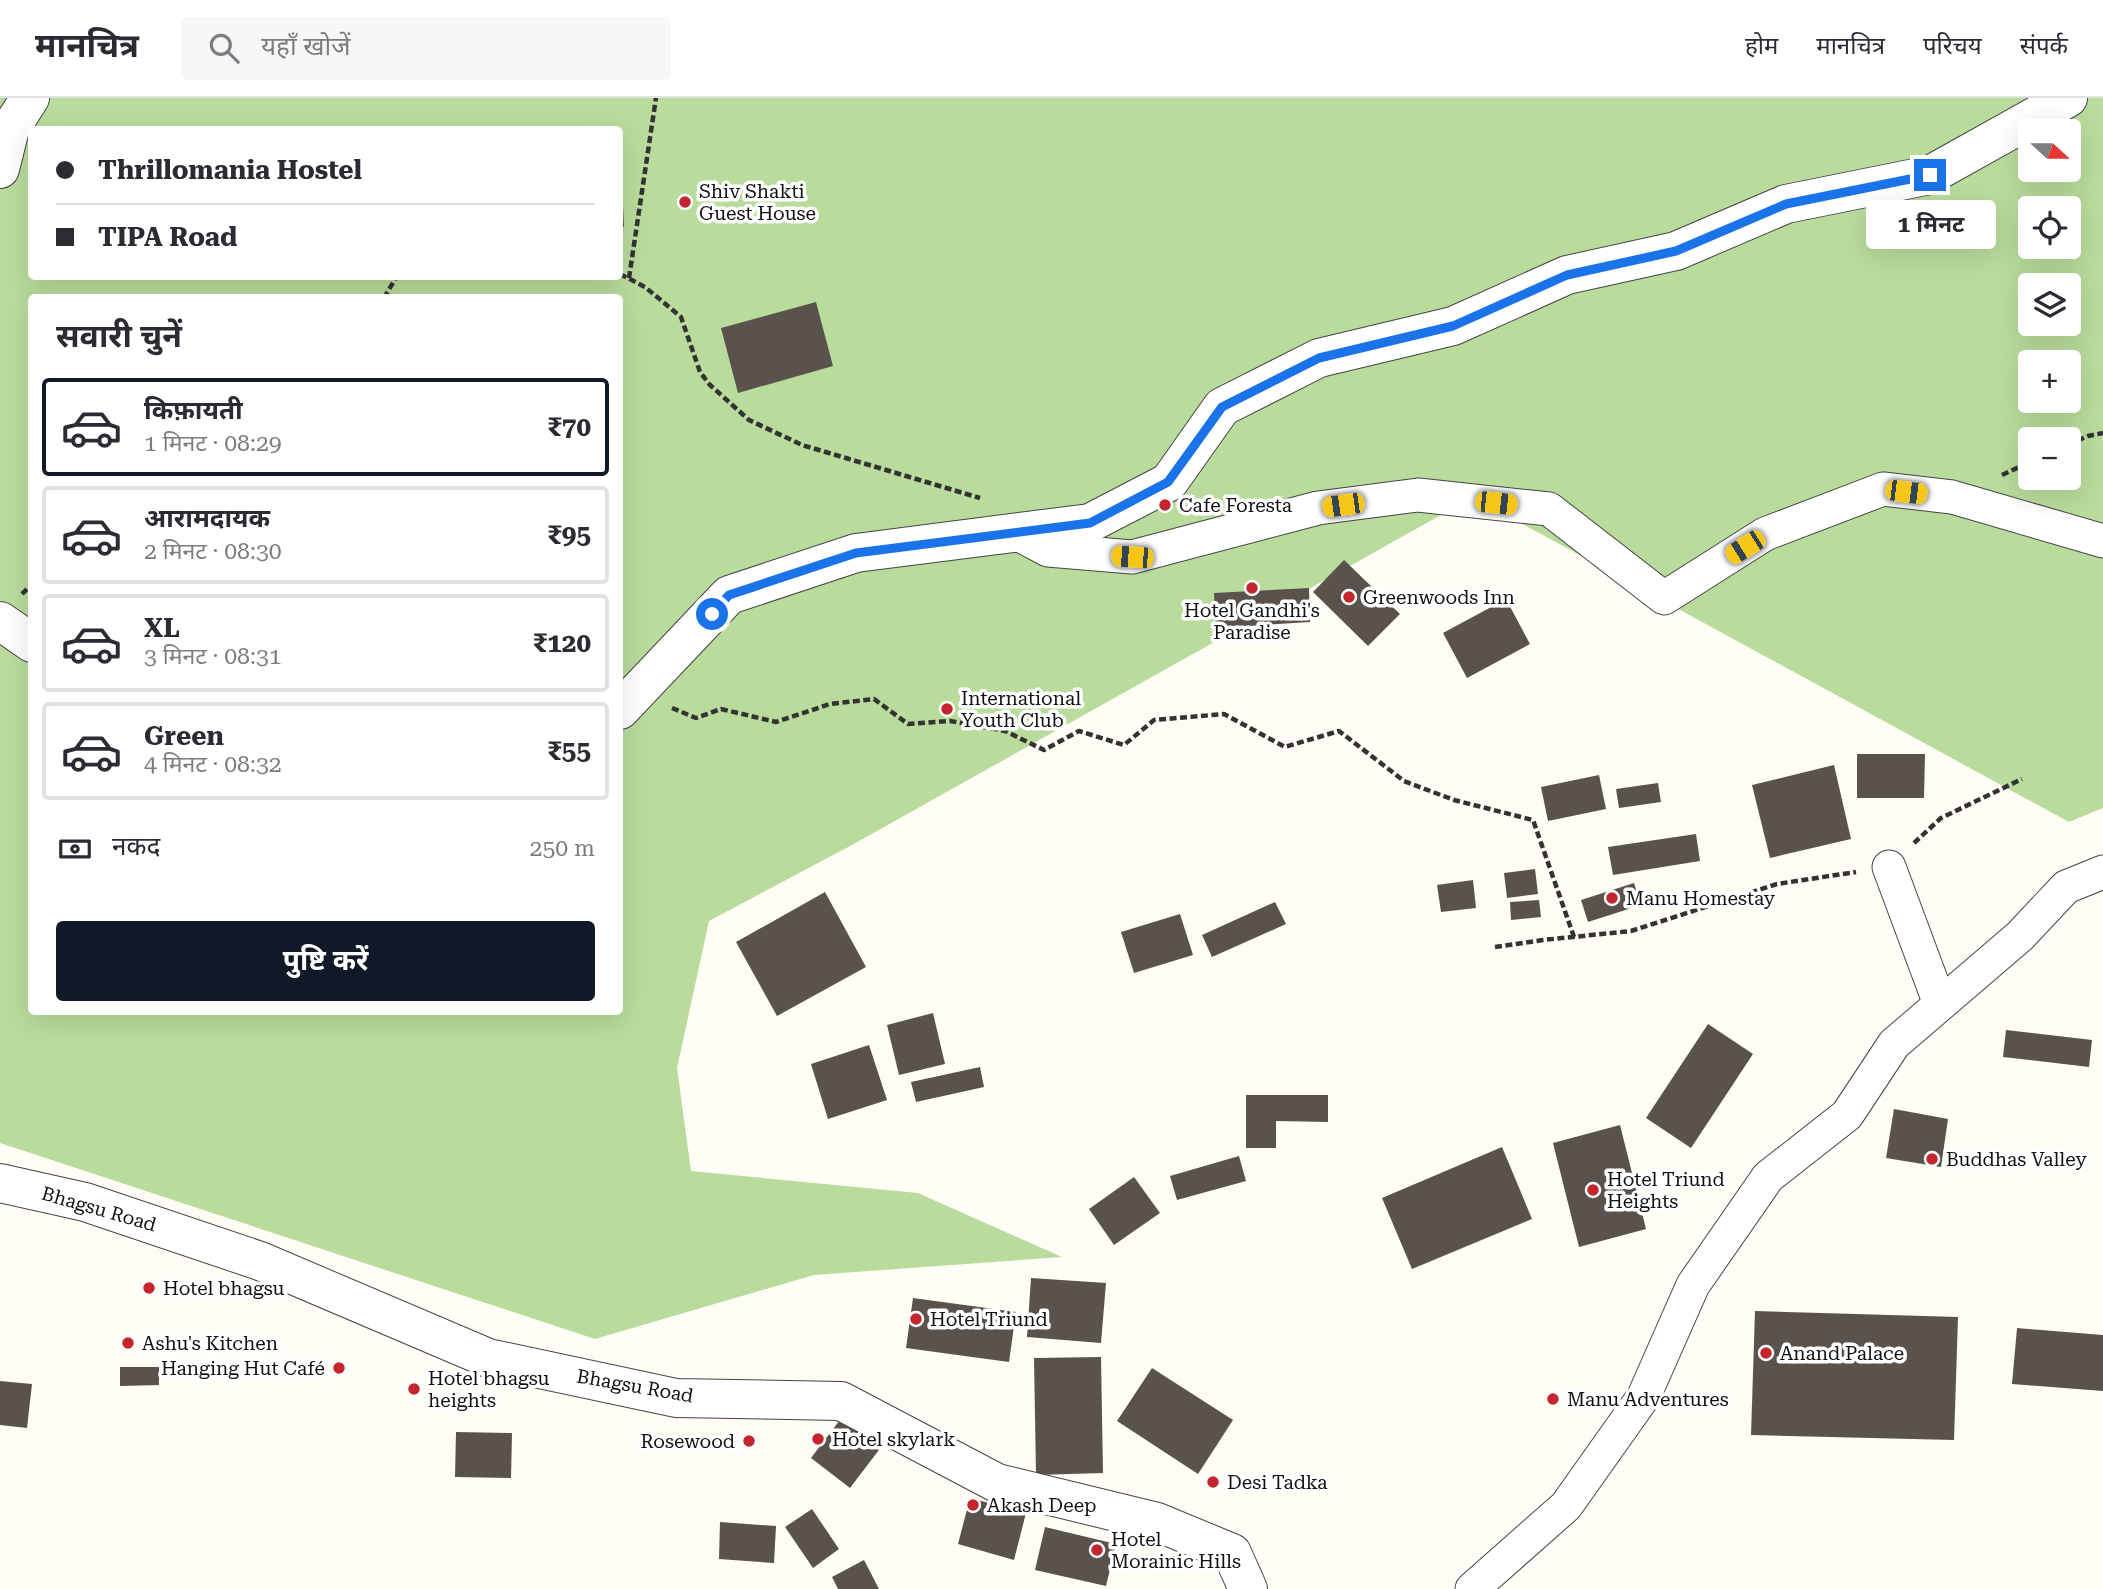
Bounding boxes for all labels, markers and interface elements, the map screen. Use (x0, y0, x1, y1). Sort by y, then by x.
search box (181, 17, 671, 80)
text: मानचित्र (35, 26, 139, 65)
icon: search (205, 29, 243, 67)
text: यहाँ खोजें (261, 31, 351, 61)
text: होम (1745, 32, 1778, 60)
text: मानचित्र (1816, 32, 1885, 60)
text: परिचय (1923, 32, 1982, 60)
text: संपर्क (2020, 32, 2068, 60)
north arrow (2018, 119, 2081, 182)
map controls (2018, 119, 2081, 490)
text: Thrillomania Hostel (98, 155, 362, 185)
route end (1914, 159, 1946, 191)
place label: Shiv Shakti Guest House (699, 180, 816, 225)
marker: Shiv Shakti Guest House (677, 194, 693, 210)
button: locate (2018, 196, 2081, 259)
callout: 1 मिनट (1865, 200, 1995, 248)
text: 1 मिनट (1898, 211, 1964, 238)
text: TIPA Road (98, 222, 237, 252)
button: layers (2018, 273, 2081, 336)
text: सवारी चुनें (56, 317, 182, 355)
button: + (2018, 350, 2081, 413)
text: किफ़ायती (144, 395, 243, 425)
icon: car (60, 396, 123, 459)
text: ₹70 (547, 412, 591, 442)
button: − (2018, 427, 2081, 490)
text: 1 मिनट · 08:29 (144, 430, 282, 457)
car (1884, 479, 1929, 505)
car (1475, 490, 1518, 516)
car (1321, 492, 1366, 518)
place label: Cafe Foresta (1179, 494, 1293, 517)
marker: Cafe Foresta (1157, 497, 1173, 513)
text: आरामदायक (144, 503, 270, 533)
icon: car (60, 504, 123, 567)
text: ₹95 (547, 520, 591, 550)
car (1722, 527, 1769, 567)
text: 2 मिनट · 08:30 (144, 538, 282, 565)
car (1111, 545, 1154, 569)
marker: Hotel Gandhi's Paradise (1244, 580, 1260, 596)
place label: Greenwoods Inn (1363, 586, 1515, 609)
marker: Greenwoods Inn (1341, 589, 1357, 605)
route start (696, 598, 728, 630)
place label: Hotel Gandhi's Paradise (1184, 599, 1320, 644)
icon: car (60, 612, 123, 675)
text: XL (144, 613, 180, 643)
text: ₹120 (533, 628, 591, 658)
text: 3 मिनट · 08:31 (144, 643, 282, 670)
place label: International Youth Club (961, 687, 1081, 732)
marker: International Youth Club (939, 701, 955, 717)
icon: car (60, 720, 123, 783)
text: Green (144, 721, 224, 751)
text: ₹55 (547, 736, 591, 766)
text: 4 मिनट · 08:32 (144, 751, 282, 778)
icon: cash (56, 830, 94, 868)
text: नकद (112, 831, 160, 861)
text: 250 m (530, 835, 595, 862)
place label: Manu Homestay (1626, 887, 1776, 910)
marker: Manu Homestay (1604, 890, 1620, 906)
button: पुष्टि करें (56, 921, 595, 1001)
place label: Buddhas Valley (1946, 1148, 2087, 1171)
marker: Buddhas Valley (1924, 1151, 1940, 1167)
place label: Hotel Triund Heights (1607, 1168, 1725, 1213)
street label: Bhagsu Road (39, 1182, 159, 1236)
marker: Hotel Triund Heights (1585, 1182, 1601, 1198)
place label: Hotel bhagsu (163, 1277, 285, 1300)
marker: Hotel bhagsu (141, 1280, 157, 1296)
place label: Hotel Triund (930, 1308, 1048, 1331)
marker: Hotel Triund (908, 1311, 924, 1327)
place label: Ashu's Kitchen (142, 1332, 278, 1355)
marker: Ashu's Kitchen (120, 1335, 136, 1351)
place label: Anand Palace (1780, 1342, 1904, 1365)
marker: Anand Palace (1758, 1345, 1774, 1361)
place label: Hanging Hut Café (161, 1357, 325, 1380)
marker: Hanging Hut Café (331, 1360, 347, 1376)
street label: Bhagsu Road (575, 1364, 695, 1408)
place label: Hotel bhagsu heights (428, 1367, 550, 1412)
marker: Hotel bhagsu heights (406, 1381, 422, 1397)
place label: Manu Adventures (1567, 1388, 1729, 1411)
marker: Manu Adventures (1545, 1391, 1561, 1407)
place label: Hotel skylark (832, 1428, 955, 1451)
place label: Rosewood (640, 1430, 735, 1453)
marker: Hotel skylark (810, 1431, 826, 1447)
marker: Rosewood (741, 1433, 757, 1449)
place label: Desi Tadka (1227, 1471, 1328, 1494)
marker: Desi Tadka (1205, 1474, 1221, 1490)
place label: Akash Deep (987, 1494, 1097, 1517)
marker: Akash Deep (965, 1497, 981, 1513)
place label: Hotel Morainic Hills (1111, 1528, 1241, 1573)
marker: Hotel Morainic Hills (1089, 1542, 1105, 1558)

